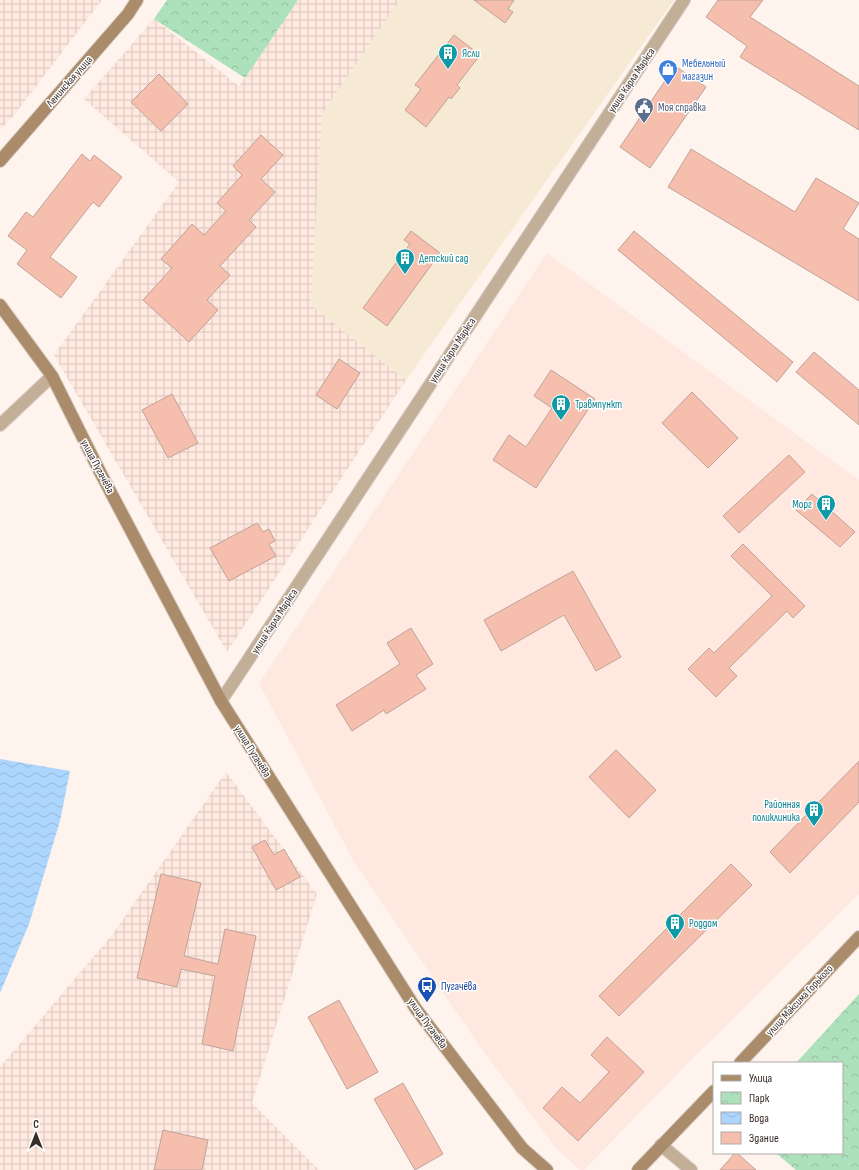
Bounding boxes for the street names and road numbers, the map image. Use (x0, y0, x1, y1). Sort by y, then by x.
street label: улица Карла Маркса (605, 46, 658, 115)
street label: Ленинская улица (43, 53, 95, 110)
street label: улица Карла Маркса (427, 315, 478, 385)
street label: улица Пугачёва (78, 437, 117, 495)
street label: улица Карла Маркса (249, 586, 300, 656)
street label: улица Пугачёва (231, 723, 274, 780)
street label: улица Максима Горького (763, 962, 836, 1039)
street label: улица Пугачёва (405, 996, 450, 1051)

